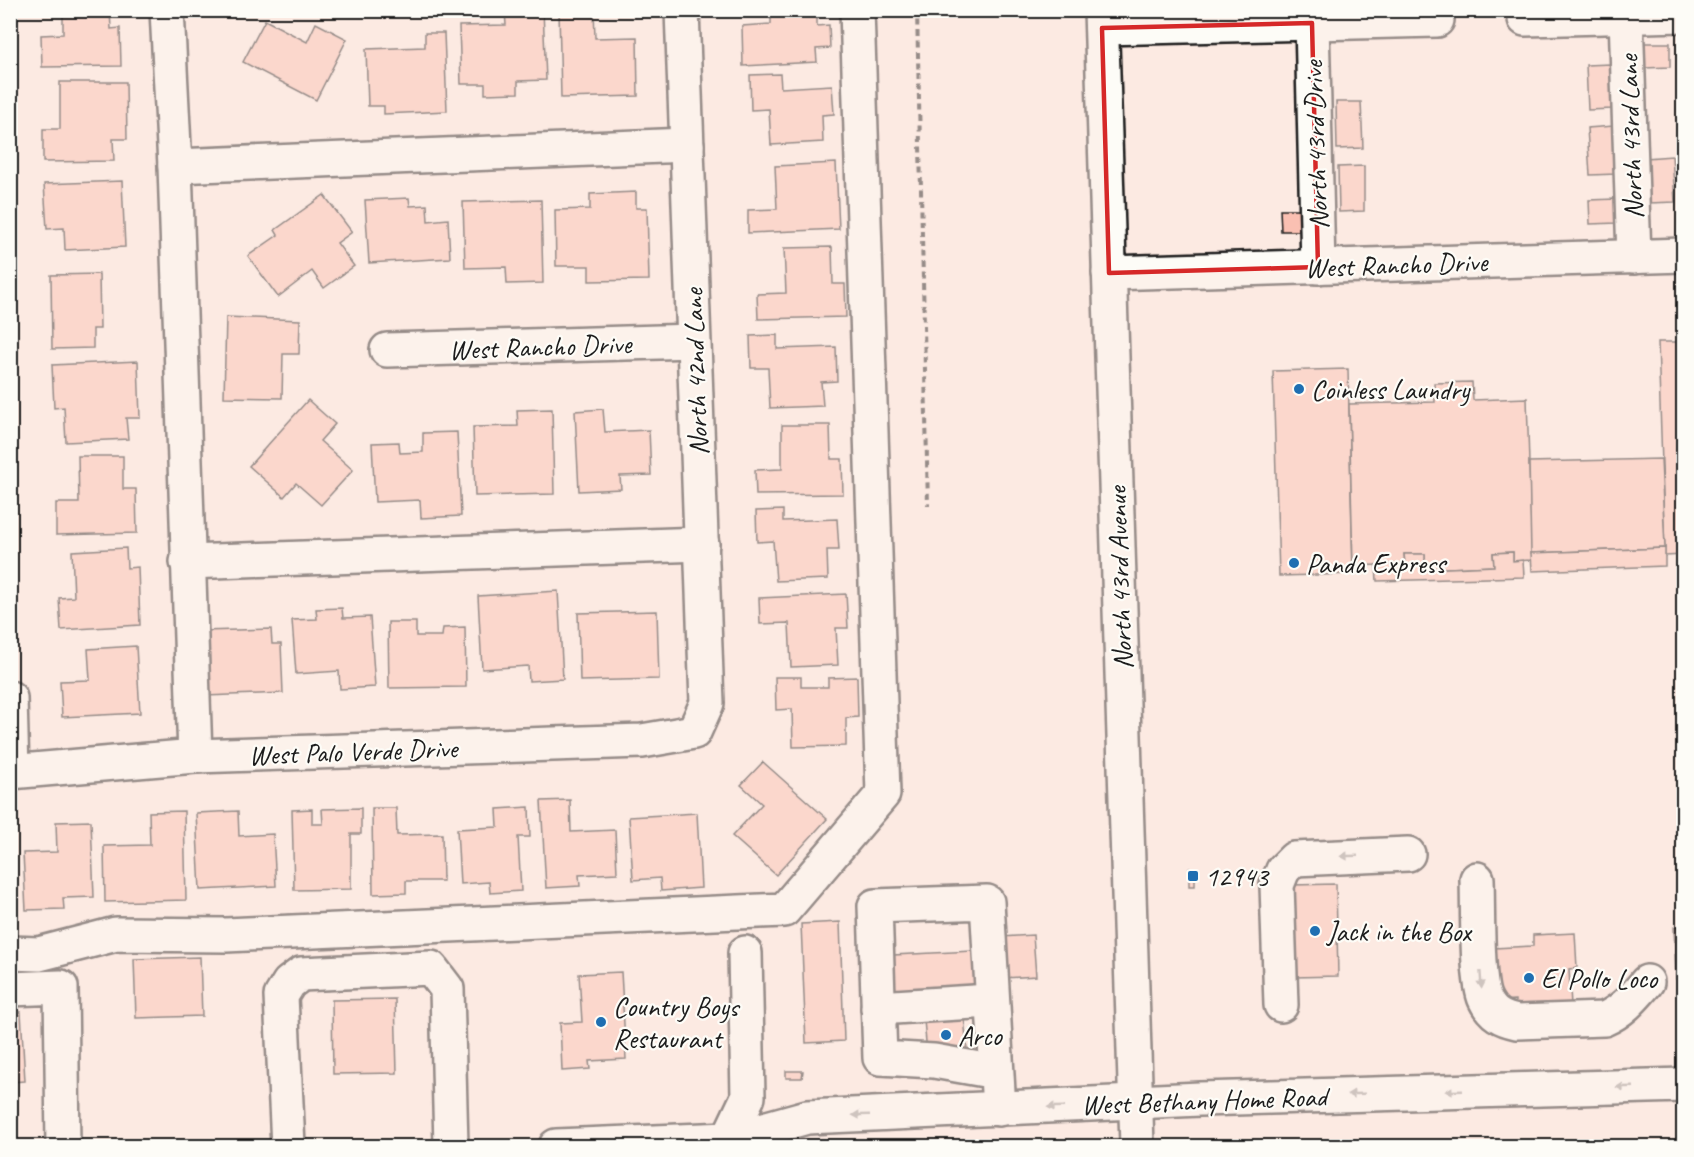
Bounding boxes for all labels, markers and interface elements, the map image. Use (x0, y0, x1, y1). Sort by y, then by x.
street label: North 43rd Lane (1610, 52, 1651, 220)
street label: North 43rd Drive (1295, 58, 1336, 230)
street label: West Rancho Drive (1304, 244, 1490, 285)
street label: North 42nd Lane (675, 286, 716, 456)
street label: West Rancho Drive (448, 326, 634, 367)
place label: Coinless Laundry (1311, 372, 1472, 407)
marker: Coinless Laundry (1292, 382, 1306, 396)
street label: North 43rd Avenue (1099, 484, 1140, 670)
place label: Panda Express (1306, 546, 1447, 581)
marker: Panda Express (1287, 556, 1301, 570)
street label: West Palo Verde Drive (248, 730, 460, 773)
one-way arrow (1340, 851, 1359, 860)
place label: 12943 (1205, 859, 1270, 894)
marker: 12943 (1186, 869, 1200, 883)
place label: Jack in the Box (1325, 914, 1473, 949)
marker: Jack in the Box (1308, 924, 1322, 938)
place label: El Pollo Loco (1541, 961, 1659, 996)
one-way arrow (1477, 970, 1486, 989)
marker: El Pollo Loco (1522, 971, 1536, 985)
place label: Country Boys Restaurant (613, 989, 741, 1056)
marker: Country Boys Restaurant (594, 1015, 608, 1029)
place label: Arco (958, 1018, 1004, 1053)
marker: Arco (939, 1028, 953, 1042)
street label: West Bethany Home Road (1081, 1079, 1331, 1122)
one-way arrow (1616, 1082, 1635, 1091)
one-way arrow (1444, 1087, 1463, 1096)
one-way arrow (1346, 1090, 1365, 1099)
one-way arrow (1046, 1102, 1065, 1111)
one-way arrow (851, 1110, 870, 1119)

